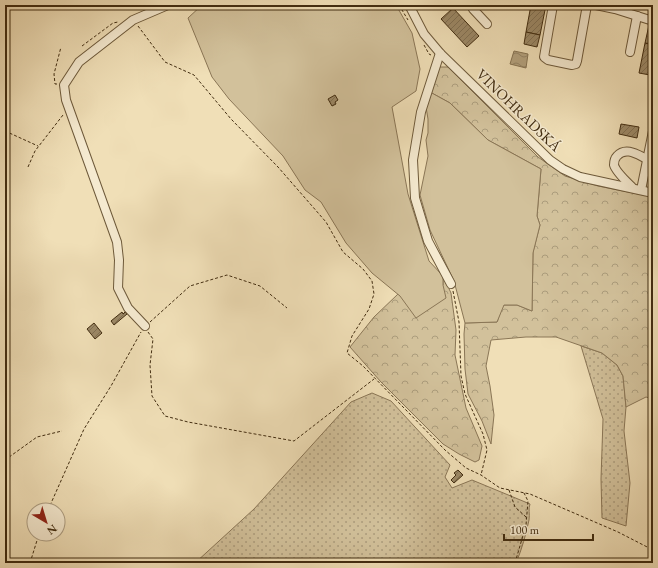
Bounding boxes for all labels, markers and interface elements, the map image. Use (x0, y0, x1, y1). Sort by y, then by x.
street label: VINOHRADSKÁ (472, 65, 566, 156)
north arrow (26, 502, 66, 542)
scale bar (504, 516, 593, 542)
text: N (44, 522, 60, 538)
text: 100 m (510, 522, 540, 538)

